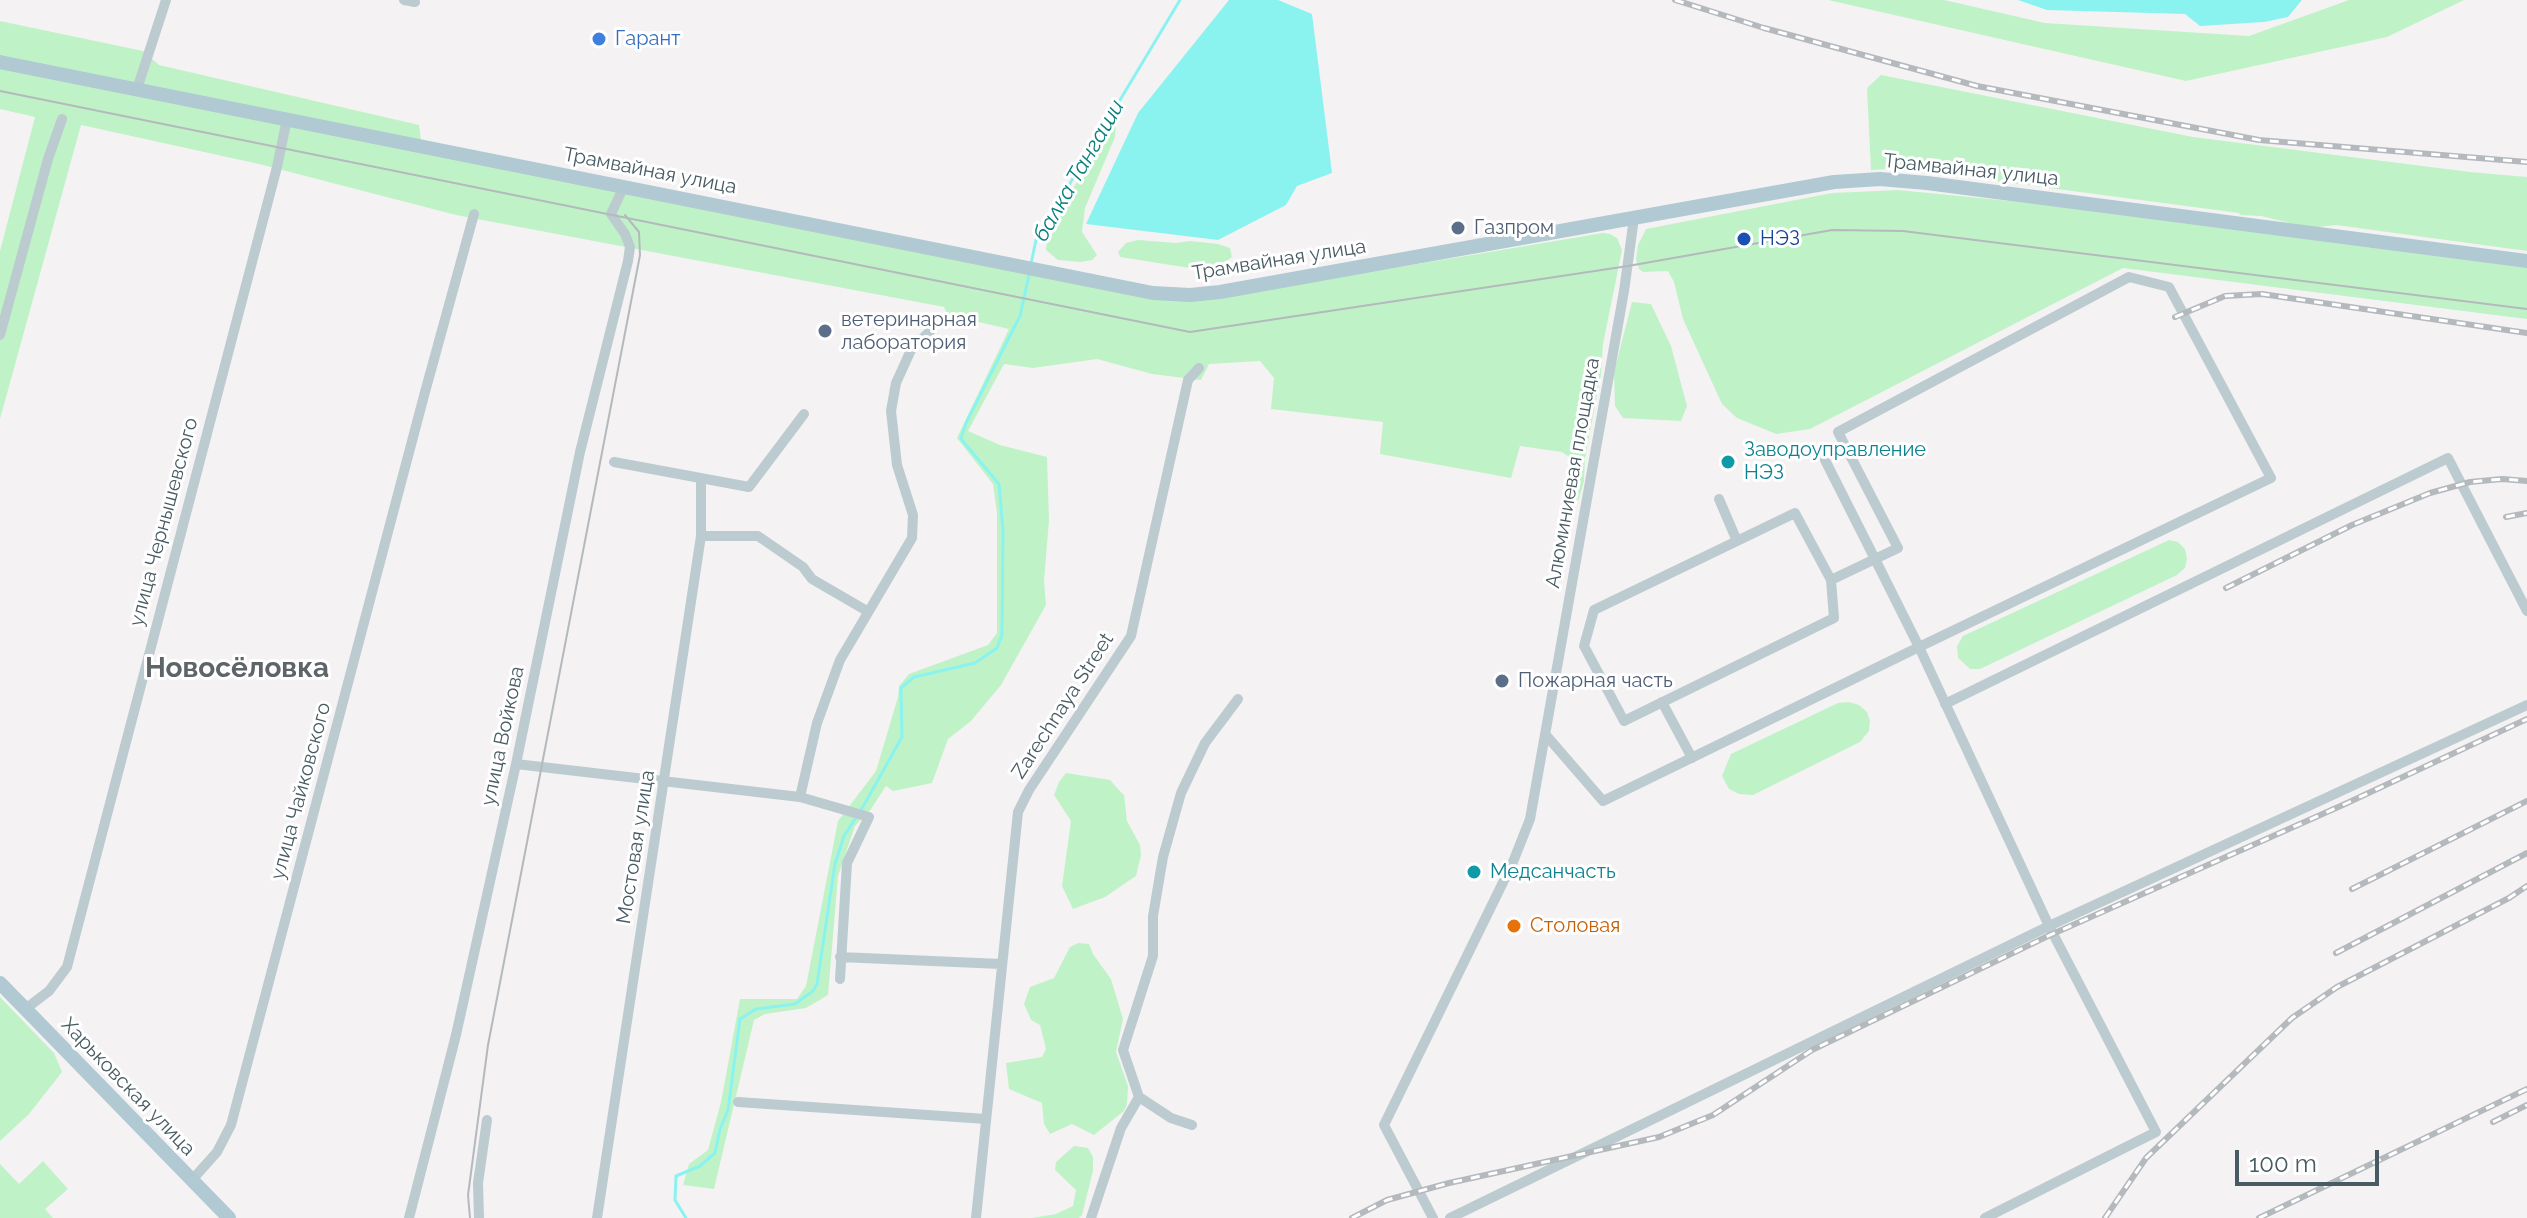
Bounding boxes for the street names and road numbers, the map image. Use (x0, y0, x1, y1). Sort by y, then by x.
street label: Трамвайная улица (561, 142, 739, 200)
street label: Трамвайная улица (1882, 149, 2060, 191)
street label: Трамвайная улица (1190, 234, 1368, 286)
street label: Алюминиевая площадка (1541, 356, 1605, 590)
street label: улица Чернышевского (125, 415, 203, 629)
street label: Zarechnaya Street (1007, 629, 1119, 783)
street label: улица Войкова (476, 664, 530, 808)
street label: улица Чайковского (266, 700, 336, 882)
street label: Мостовая улица (612, 768, 660, 926)
street label: Харьковская улица (56, 1013, 200, 1161)

